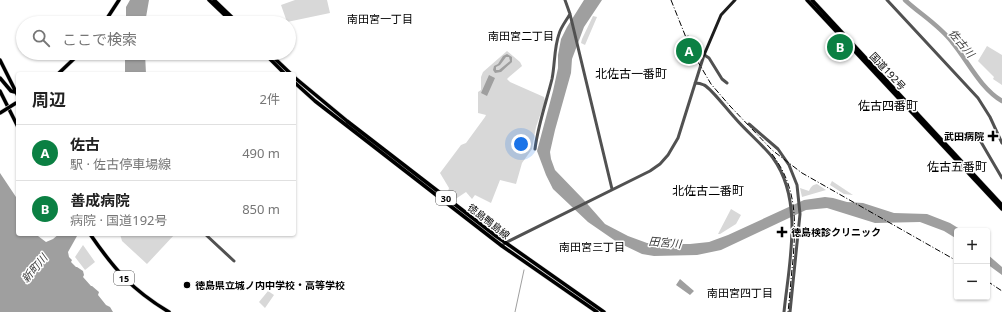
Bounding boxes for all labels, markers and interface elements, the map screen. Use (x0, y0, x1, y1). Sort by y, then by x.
district label: 南田宮一丁目 (347, 11, 413, 26)
search box (16, 16, 296, 60)
water label: 佐古川 (946, 26, 979, 61)
icon: search (30, 27, 52, 49)
district label: 南田宮二丁目 (488, 28, 554, 43)
text: ここで検索 (62, 29, 137, 49)
pin: B (827, 32, 853, 62)
pin: A (676, 36, 702, 66)
street label: 国道192号 (867, 49, 909, 93)
district label: 北佐古一番町 (595, 65, 667, 82)
text: 周辺 (32, 88, 66, 111)
text: 2件 (260, 90, 280, 108)
district label: 佐古四番町 (858, 97, 918, 114)
place label: 武田病院 (944, 129, 984, 143)
marker: 武田病院 (987, 130, 999, 142)
text: 佐古 (70, 134, 100, 154)
your location (511, 134, 531, 154)
text: A (41, 144, 50, 162)
text: 490 m (242, 144, 280, 162)
text: 駅 · 佐古停車場線 (70, 155, 171, 173)
district label: 佐古五番町 (927, 158, 987, 175)
district label: 北佐古二番町 (672, 182, 744, 199)
text: 善成病院 (70, 190, 130, 210)
road number: 30 (436, 191, 456, 205)
text: B (41, 200, 49, 218)
text: 850 m (242, 200, 280, 218)
street label: 徳島鴨島線 (465, 200, 513, 242)
text: 病院 · 国道192号 (70, 211, 168, 229)
place label: 徳島検診クリニック (791, 225, 881, 239)
marker: 徳島検診クリニック (776, 226, 788, 238)
map controls (954, 228, 990, 300)
button: + (954, 228, 990, 264)
water label: 田宮川 (648, 233, 683, 251)
district label: 南田宮三丁目 (559, 239, 625, 254)
water label: 新町川 (18, 250, 51, 285)
button: − (954, 264, 990, 300)
road number: 15 (114, 271, 134, 285)
place label: 徳島県立城ノ内中学校・高等学校 (195, 278, 345, 292)
marker: 徳島県立城ノ内中学校・高等学校 (182, 280, 192, 290)
district label: 南田宮四丁目 (707, 285, 773, 300)

